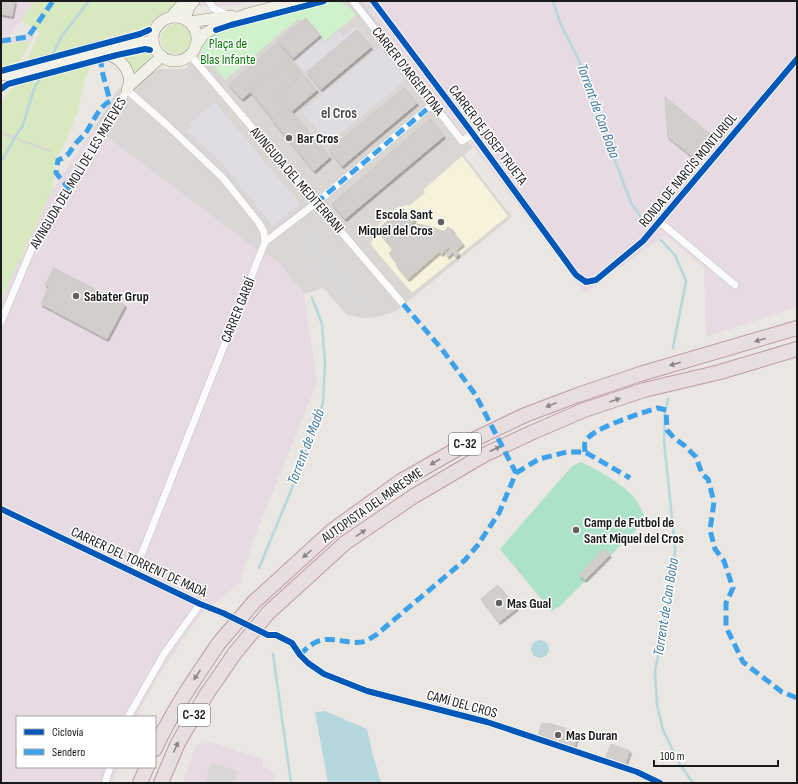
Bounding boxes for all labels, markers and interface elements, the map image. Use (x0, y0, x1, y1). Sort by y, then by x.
street label: CARRER D'ARGENTONA (368, 24, 448, 119)
park label: Plaça de Blas Infante (200, 35, 256, 68)
water label: Torrent de Can Boba (572, 61, 624, 161)
street label: CARRER DE JOSEP TRUETA (445, 82, 532, 189)
street label: AVINGUDA DEL MOLÍ DE LES MATEVES (26, 94, 130, 253)
district label: el Cros (321, 104, 357, 123)
street label: RONDA DE NARCÍS MONTURIOL (635, 109, 741, 231)
street label: AVINGUDA DEL MEDITERRANI (246, 123, 348, 236)
place label: Bar Cros (297, 130, 339, 147)
marker: Bar Cros (284, 133, 294, 143)
place label: Escola Sant Miquel del Cros (358, 206, 433, 239)
marker: Escola Sant Miquel del Cros (436, 217, 446, 227)
street label: CARRER GARBÍ (217, 275, 259, 345)
place label: Sabater Grup (84, 288, 149, 305)
marker: Sabater Grup (71, 291, 81, 301)
one-way arrow (753, 337, 765, 343)
one-way arrow (669, 361, 681, 367)
one-way arrow (610, 397, 622, 403)
one-way arrow (545, 402, 557, 408)
water label: Torrent de Madà (283, 406, 329, 488)
road number: C-32 (449, 433, 481, 455)
one-way arrow (489, 446, 501, 452)
one-way arrow (429, 458, 441, 465)
street label: AUTOPISTA DEL MARESME (317, 464, 426, 547)
place label: Camp de Futbol de Sant Miquel del Cros (584, 514, 684, 547)
street label: CARRER DEL TORRENT DE MADÀ (68, 523, 211, 601)
marker: Camp de Futbol de Sant Miquel del Cros (571, 525, 581, 535)
one-way arrow (356, 529, 366, 537)
one-way arrow (302, 549, 312, 558)
water label: Torrent de Can Boba (649, 557, 683, 657)
place label: Mas Gual (507, 595, 551, 612)
marker: Mas Gual (494, 598, 504, 608)
one-way arrow (193, 670, 201, 681)
street label: CAMÍ DEL CROS (425, 686, 499, 722)
road number: C-32 (178, 704, 210, 726)
legend (16, 716, 156, 768)
text: Ciclovía (52, 725, 84, 740)
place label: Mas Duran (566, 727, 618, 744)
marker: Mas Duran (553, 730, 563, 740)
one-way arrow (173, 742, 179, 753)
scale bar (654, 742, 778, 768)
text: Sendero (52, 745, 85, 760)
text: 100 m (660, 749, 685, 764)

